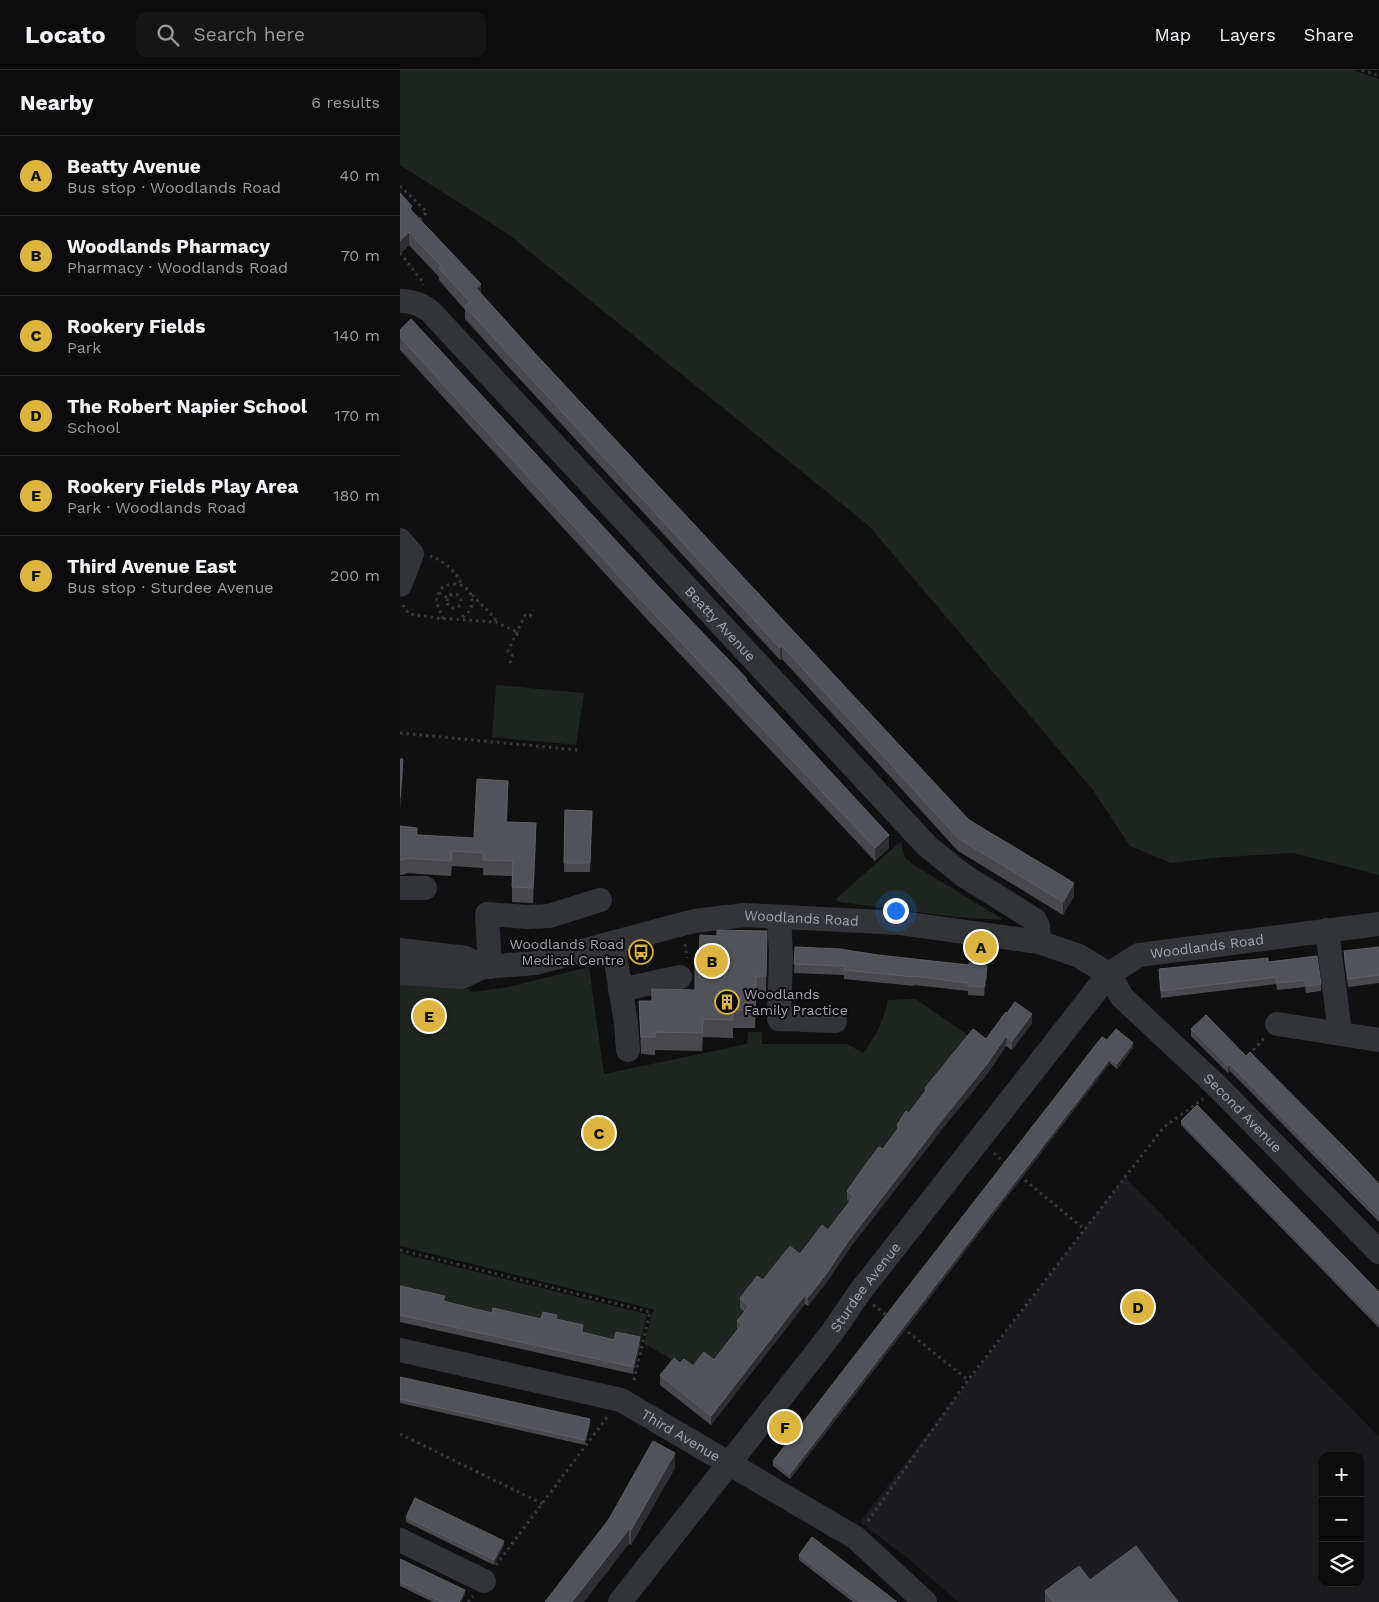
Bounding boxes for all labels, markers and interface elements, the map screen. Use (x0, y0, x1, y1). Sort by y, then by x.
search box (136, 12, 486, 57)
text: Locato (25, 21, 106, 49)
icon: search (154, 21, 182, 49)
text: Search here (194, 23, 305, 46)
text: Map (1154, 24, 1191, 45)
text: Layers (1219, 24, 1276, 45)
text: Share (1304, 24, 1354, 45)
text: Nearby (20, 90, 93, 115)
text: 6 results (311, 93, 380, 112)
text: Beatty Avenue (67, 155, 201, 178)
text: A (31, 166, 41, 185)
text: 40 m (340, 166, 380, 185)
text: Bus stop · Woodlands Road (67, 178, 281, 197)
text: Woodlands Pharmacy (67, 235, 270, 258)
text: B (31, 246, 41, 265)
text: 70 m (341, 246, 380, 265)
text: Pharmacy · Woodlands Road (67, 258, 288, 277)
text: Rookery Fields (67, 315, 205, 338)
text: C (31, 326, 41, 345)
text: 140 m (333, 326, 380, 345)
text: Park (67, 338, 101, 357)
text: The Robert Napier School (67, 395, 307, 418)
text: D (30, 406, 42, 425)
text: 170 m (334, 406, 380, 425)
text: School (67, 418, 120, 437)
text: Rookery Fields Play Area (67, 475, 298, 498)
text: E (31, 486, 41, 505)
text: 180 m (333, 486, 380, 505)
text: Park · Woodlands Road (67, 498, 246, 517)
text: Third Avenue East (67, 555, 236, 578)
text: F (31, 566, 41, 585)
text: 200 m (330, 566, 380, 585)
text: Bus stop · Sturdee Avenue (67, 578, 274, 597)
street label: Beatty Avenue (682, 583, 759, 664)
your location (883, 898, 909, 924)
street label: Woodlands Road (744, 907, 859, 929)
pin: A (965, 928, 997, 966)
street label: Woodlands Road (1149, 931, 1265, 962)
place label: Woodlands Road Medical Centre (509, 936, 624, 968)
bus stop icon: Woodlands Road Medical Centre (628, 939, 654, 965)
pin: B (696, 942, 728, 980)
place label: Woodlands Family Practice (744, 986, 848, 1018)
building icon: Woodlands Family Practice (714, 989, 740, 1015)
pin: E (413, 997, 445, 1035)
street label: Second Avenue (1200, 1070, 1285, 1156)
pin: C (583, 1114, 615, 1152)
street label: Sturdee Avenue (827, 1239, 904, 1335)
pin: D (1122, 1288, 1154, 1326)
street label: Third Avenue (639, 1406, 723, 1464)
pin: F (769, 1408, 801, 1446)
map controls (1319, 1452, 1364, 1587)
button: + (1319, 1452, 1364, 1497)
button: − (1319, 1497, 1364, 1542)
button: layers (1319, 1542, 1364, 1587)

